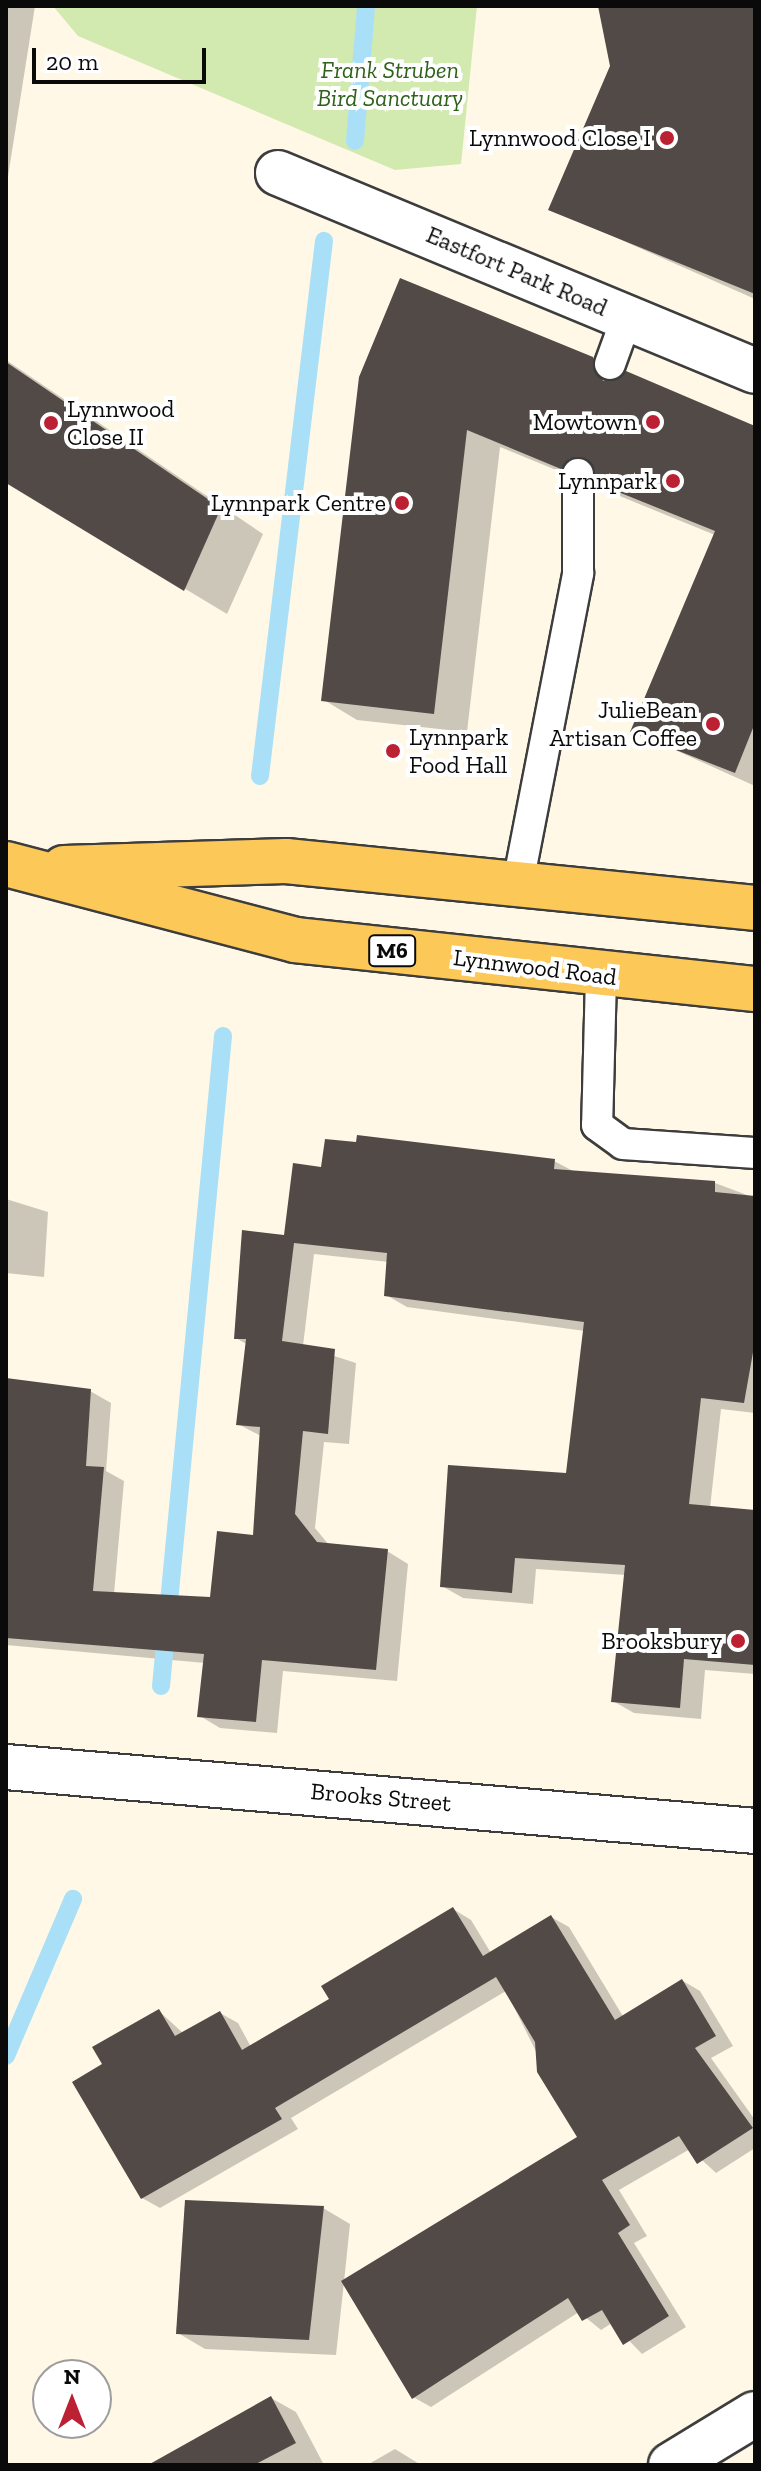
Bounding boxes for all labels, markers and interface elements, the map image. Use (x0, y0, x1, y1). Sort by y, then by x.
scale bar (36, 32, 210, 82)
text: 20 m (46, 47, 98, 76)
park label: Frank Struben Bird Sanctuary (317, 56, 463, 112)
place label: Lynnwood Close I (469, 124, 651, 152)
marker: Lynnwood Close I (658, 129, 676, 147)
street label: Eastfort Park Road (422, 220, 612, 322)
place label: Lynnwood Close II (67, 395, 174, 451)
place label: Mowtown (533, 408, 637, 436)
marker: Mowtown (644, 413, 662, 431)
marker: Lynnwood Close II (42, 414, 60, 432)
place label: Lynnpark (558, 467, 657, 495)
marker: Lynnpark (664, 472, 682, 490)
place label: Lynnpark Centre (211, 489, 386, 517)
marker: Lynnpark Centre (393, 494, 411, 512)
place label: JulieBean Artisan Coffee (549, 696, 697, 752)
marker: JulieBean Artisan Coffee (704, 715, 722, 733)
place label: Lynnpark Food Hall (409, 723, 508, 779)
marker: Lynnpark Food Hall (384, 742, 402, 760)
road number: M6 (368, 933, 416, 969)
street label: Lynnwood Road (452, 943, 618, 991)
place label: Brooksbury (601, 1627, 722, 1655)
marker: Brooksbury (729, 1632, 747, 1650)
street label: Brooks Street (310, 1777, 452, 1817)
north arrow (32, 2359, 112, 2439)
text: N (64, 2363, 80, 2390)

